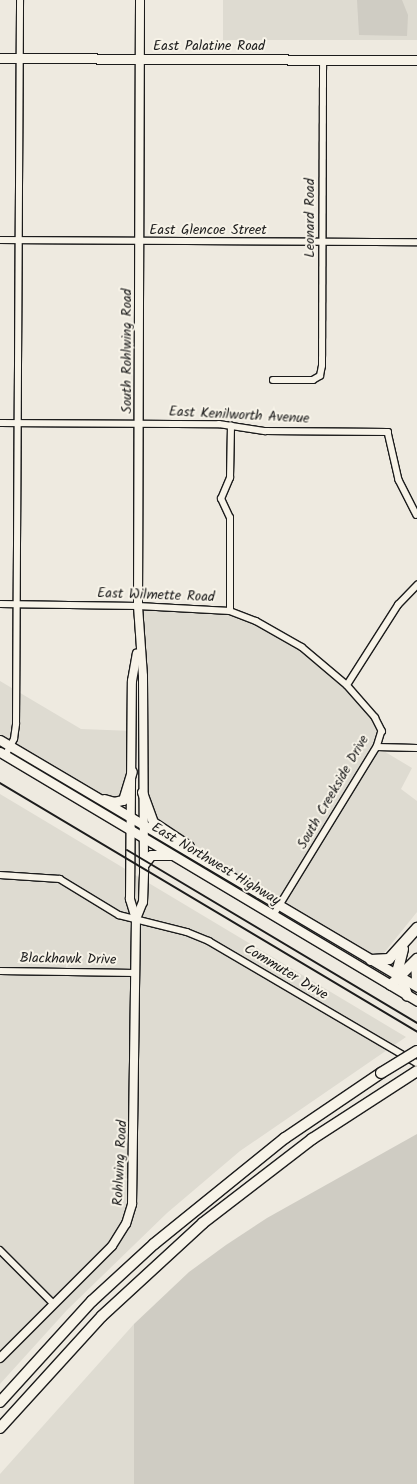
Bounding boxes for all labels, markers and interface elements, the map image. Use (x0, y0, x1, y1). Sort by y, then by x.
street label: East Palatine Road (153, 38, 265, 54)
street label: Leonard Road (302, 178, 318, 258)
street label: East Glencoe Street (149, 222, 267, 238)
street label: South Rohlwing Road (119, 288, 135, 414)
street label: East Kenilworth Avenue (168, 403, 310, 427)
street label: East Wilmette Road (97, 585, 215, 605)
street label: South Creekside Drive (294, 732, 372, 852)
street label: East Northwest Highway (149, 819, 283, 909)
street label: Commuter Drive (241, 940, 331, 1004)
street label: Blackhawk Drive (20, 950, 116, 968)
street label: Rohlwing Road (109, 1120, 131, 1206)

